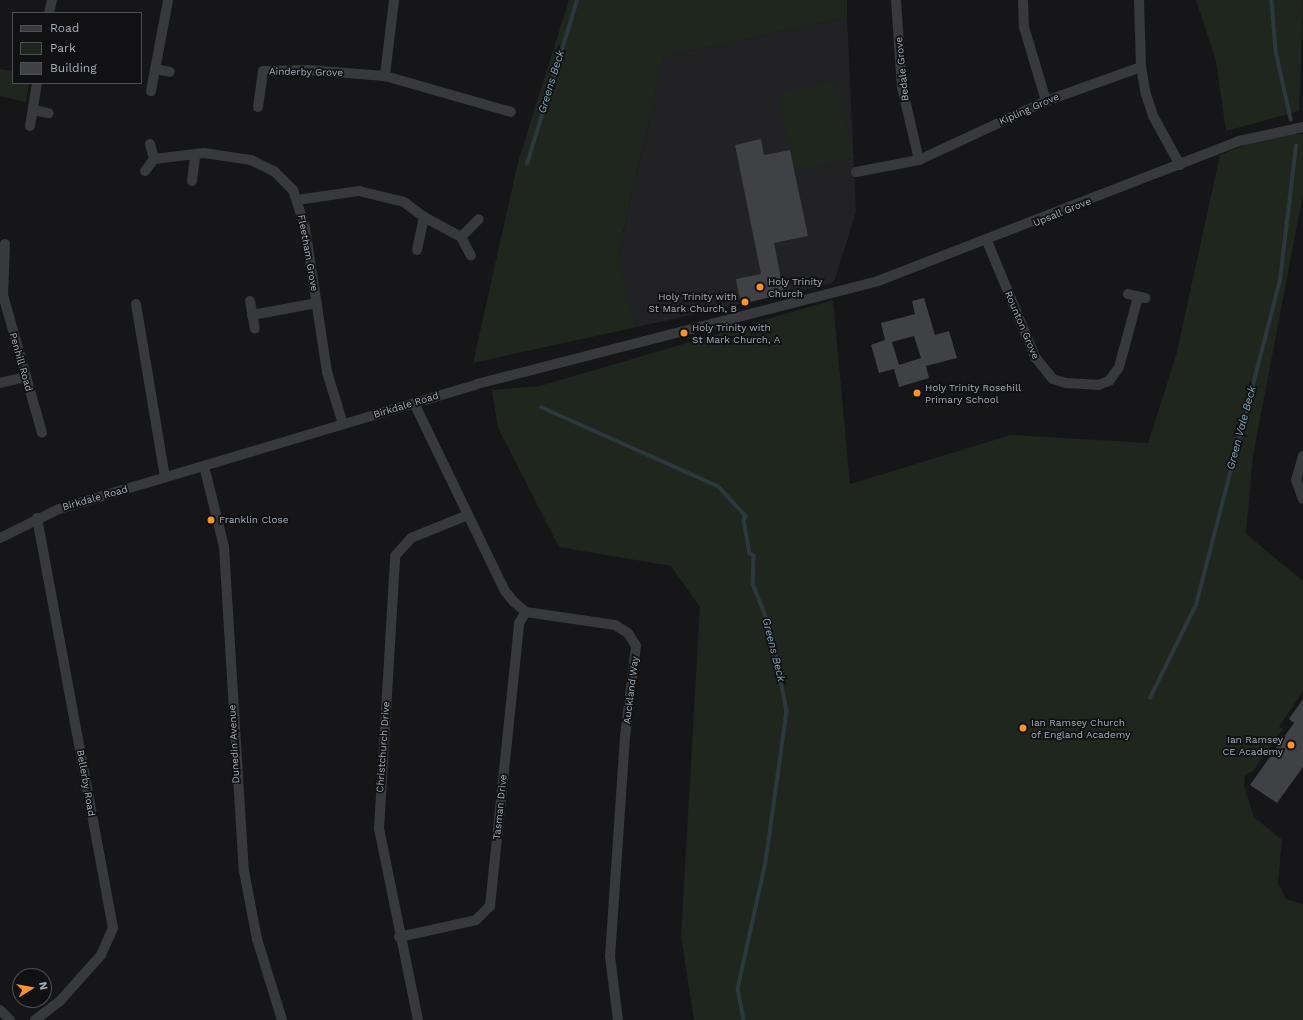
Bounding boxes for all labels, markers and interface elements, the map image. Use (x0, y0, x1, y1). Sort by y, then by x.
legend (12, 12, 142, 84)
text: Road (50, 21, 79, 35)
street label: Bedale Grove (893, 36, 911, 102)
text: Park (50, 41, 76, 55)
water label: Greens Beck (536, 49, 568, 115)
text: Building (50, 61, 97, 75)
street label: Ainderby Grove (269, 65, 343, 79)
street label: Kipling Grove (997, 90, 1061, 128)
street label: Upsall Grove (1031, 195, 1093, 229)
street label: Fleetham Grove (295, 214, 321, 292)
place label: Holy Trinity Church (768, 275, 823, 298)
marker: Holy Trinity Church (755, 282, 765, 292)
street label: Rounton Grove (1002, 289, 1042, 361)
place label: Holy Trinity with St Mark Church, B (648, 290, 737, 314)
marker: Holy Trinity with St Mark Church, B (740, 297, 750, 307)
place label: Holy Trinity with St Mark Church, A (692, 321, 781, 344)
marker: Holy Trinity with St Mark Church, A (679, 328, 689, 338)
street label: Penhill Road (7, 331, 35, 393)
place label: Holy Trinity Rosehill Primary School (925, 381, 1022, 404)
water label: Green Vale Beck (1224, 385, 1260, 471)
marker: Holy Trinity Rosehill Primary School (912, 388, 922, 398)
street label: Birkdale Road (372, 389, 440, 421)
street label: Birkdale Road (61, 483, 129, 513)
place label: Franklin Close (219, 514, 288, 526)
marker: Franklin Close (206, 515, 216, 525)
water label: Greens Beck (759, 617, 787, 683)
street label: Auckland Way (621, 655, 641, 725)
street label: Christchurch Drive (374, 701, 392, 793)
street label: Dunedin Avenue (226, 704, 242, 784)
place label: Ian Ramsey Church of England Academy (1031, 716, 1131, 740)
marker: Ian Ramsey Church of England Academy (1018, 723, 1028, 733)
place label: Ian Ramsey CE Academy (1222, 733, 1283, 756)
marker: Ian Ramsey CE Academy (1286, 740, 1296, 750)
street label: Bellerby Road (74, 749, 98, 817)
street label: Tasman Drive (491, 774, 509, 840)
north arrow (12, 968, 52, 1008)
text: N (36, 981, 50, 991)

